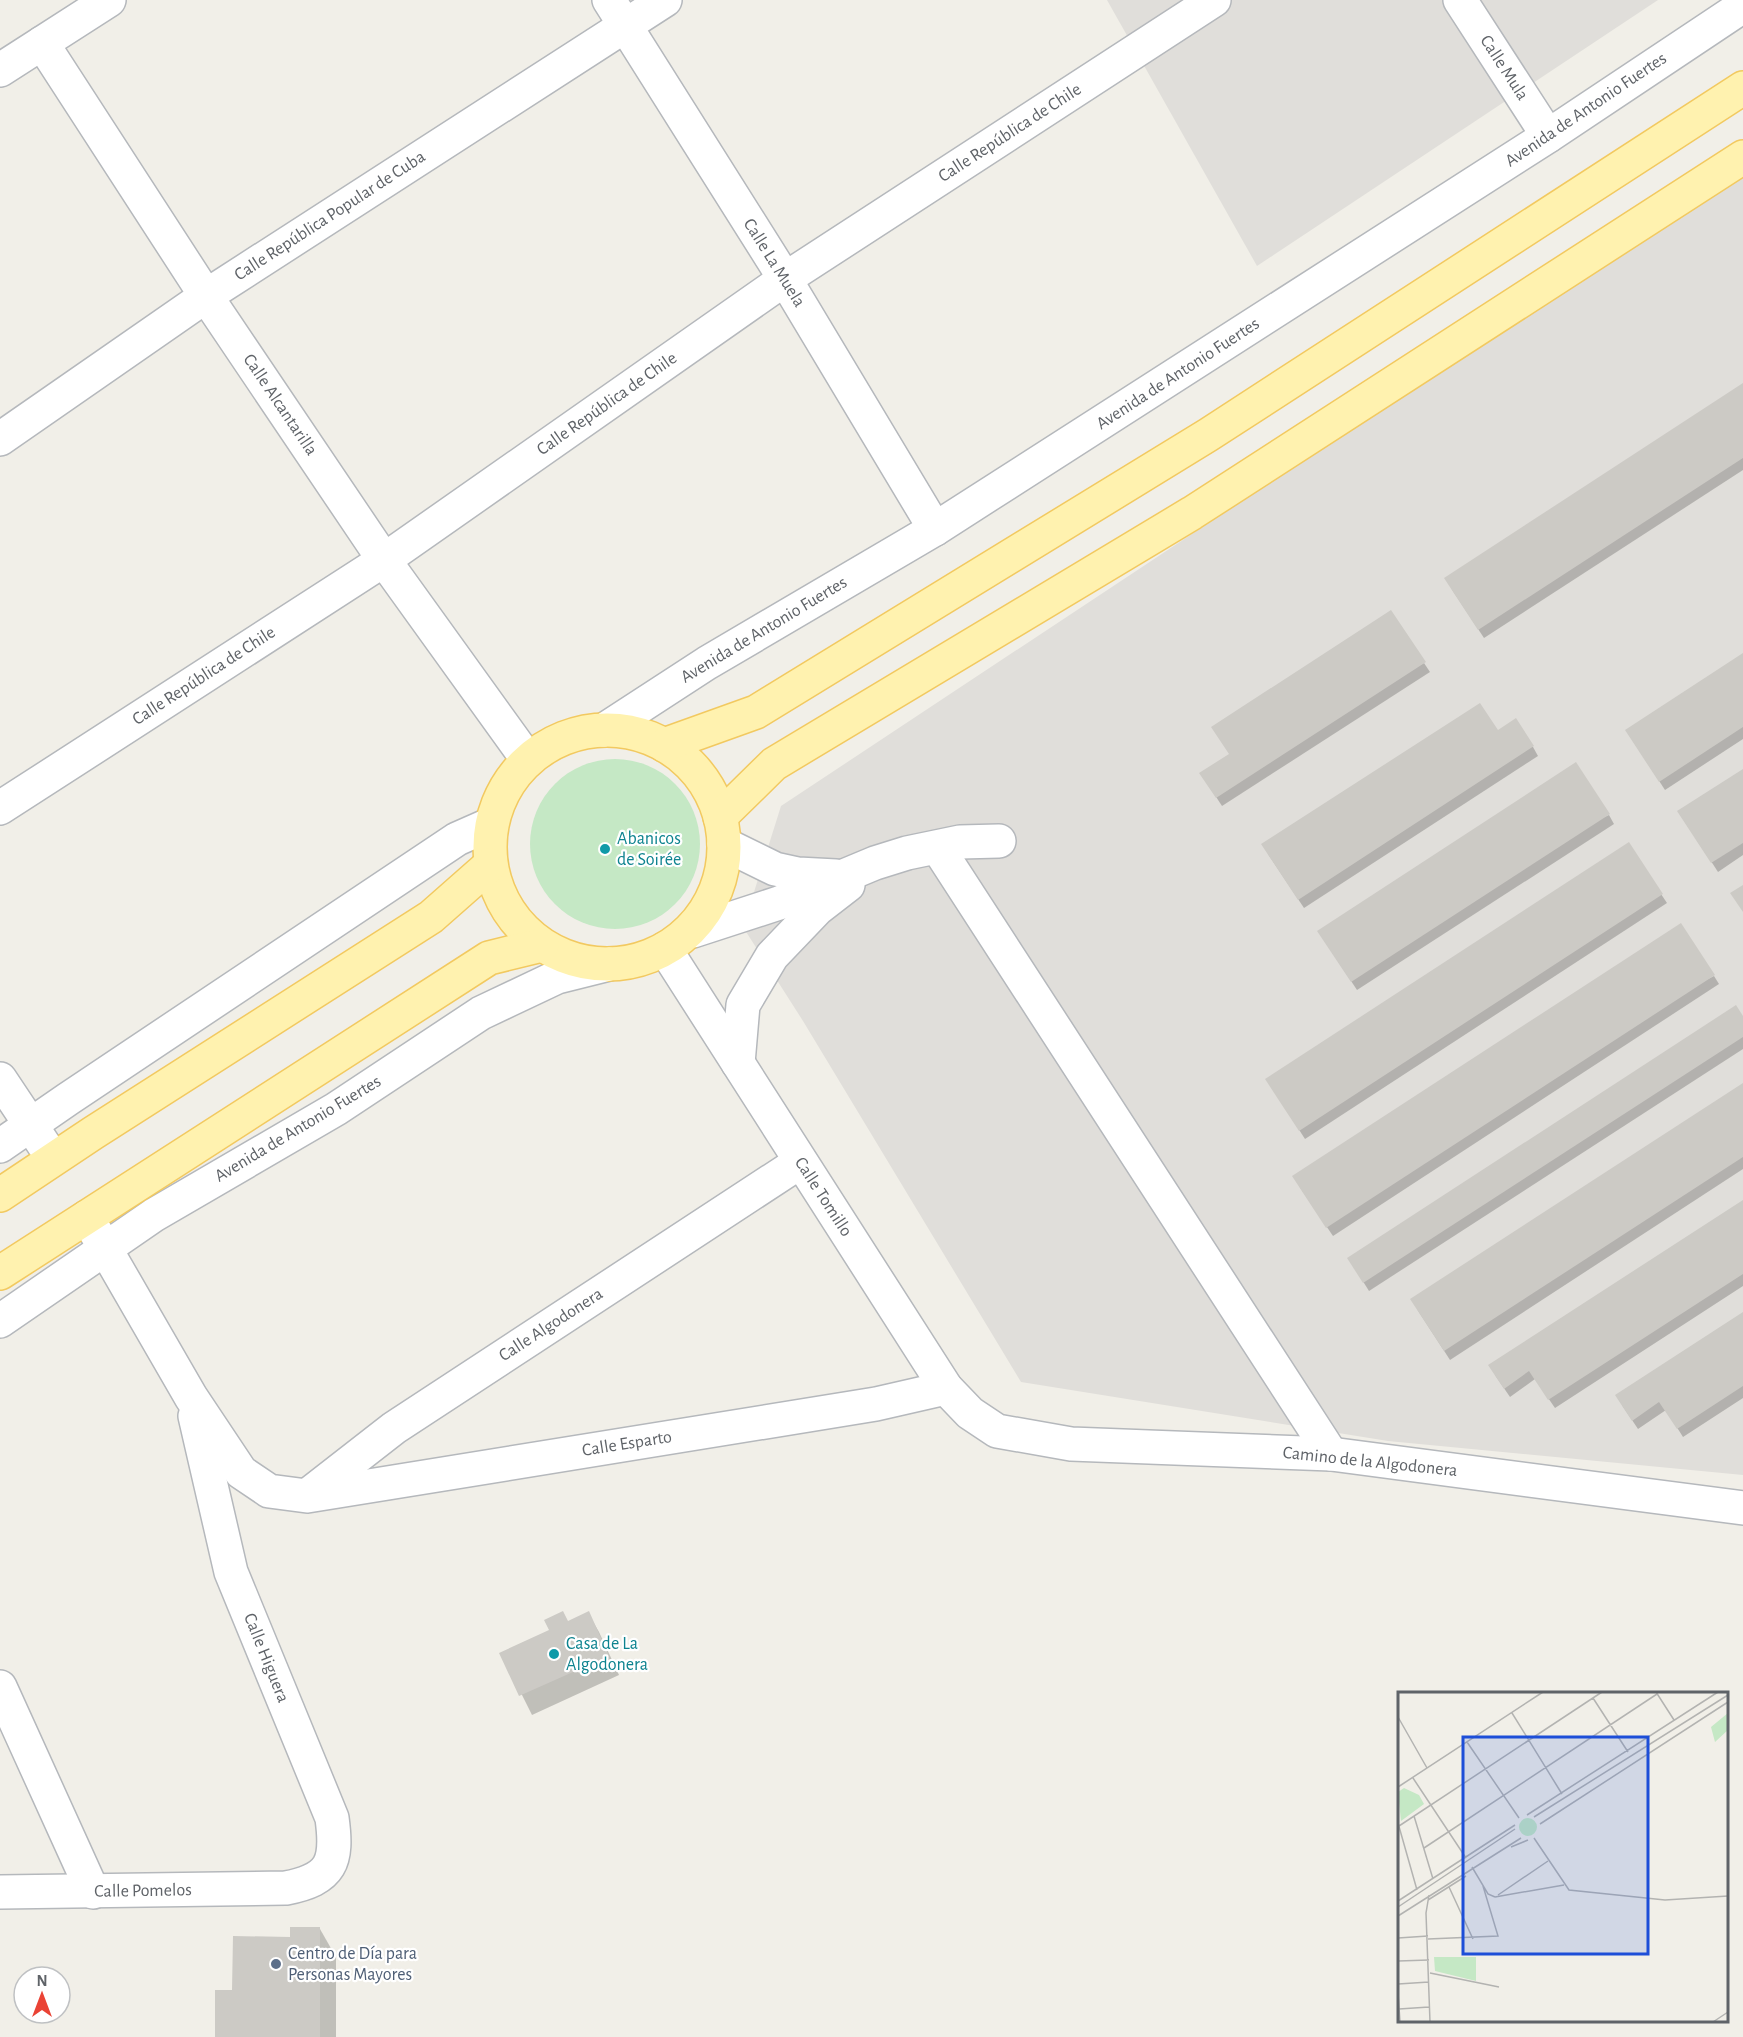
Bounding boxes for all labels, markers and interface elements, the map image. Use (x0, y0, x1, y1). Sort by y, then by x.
street label: Calle Mula (1476, 32, 1532, 104)
street label: Avenida de Antonio Fuertes (1502, 49, 1670, 171)
street label: Calle República de Chile (935, 80, 1085, 186)
street label: Calle República Popular de Cuba (231, 148, 429, 284)
street label: Calle La Muela (740, 216, 808, 310)
street label: Avenida de Antonio Fuertes (1093, 315, 1263, 433)
street label: Calle República de Chile (534, 349, 680, 459)
street label: Calle Alcantarilla (240, 351, 320, 459)
street label: Avenida de Antonio Fuertes (678, 573, 850, 687)
street label: Calle República de Chile (129, 623, 279, 729)
place label: Abanicos de Soirée (617, 830, 681, 869)
marker: Abanicos de Soirée (598, 842, 612, 856)
street label: Avenida de Antonio Fuertes (212, 1072, 384, 1186)
street label: Calle Tomillo (791, 1154, 855, 1240)
street label: Calle Algodonera (496, 1285, 606, 1365)
street label: Calle Esparto (581, 1428, 673, 1460)
street label: Camino de la Algodonera (1282, 1444, 1458, 1480)
street label: Calle Higuera (240, 1611, 292, 1705)
place label: Casa de La Algodonera (566, 1635, 648, 1674)
marker: Casa de La Algodonera (547, 1647, 561, 1661)
inset map (1398, 1692, 1728, 2022)
street label: Calle Pomelos (94, 1881, 192, 1901)
place label: Centro de Día para Personas Mayores (288, 1945, 417, 1984)
marker: Centro de Día para Personas Mayores (269, 1957, 283, 1971)
north arrow (12, 1965, 72, 2025)
text: N (36, 1973, 48, 1989)

